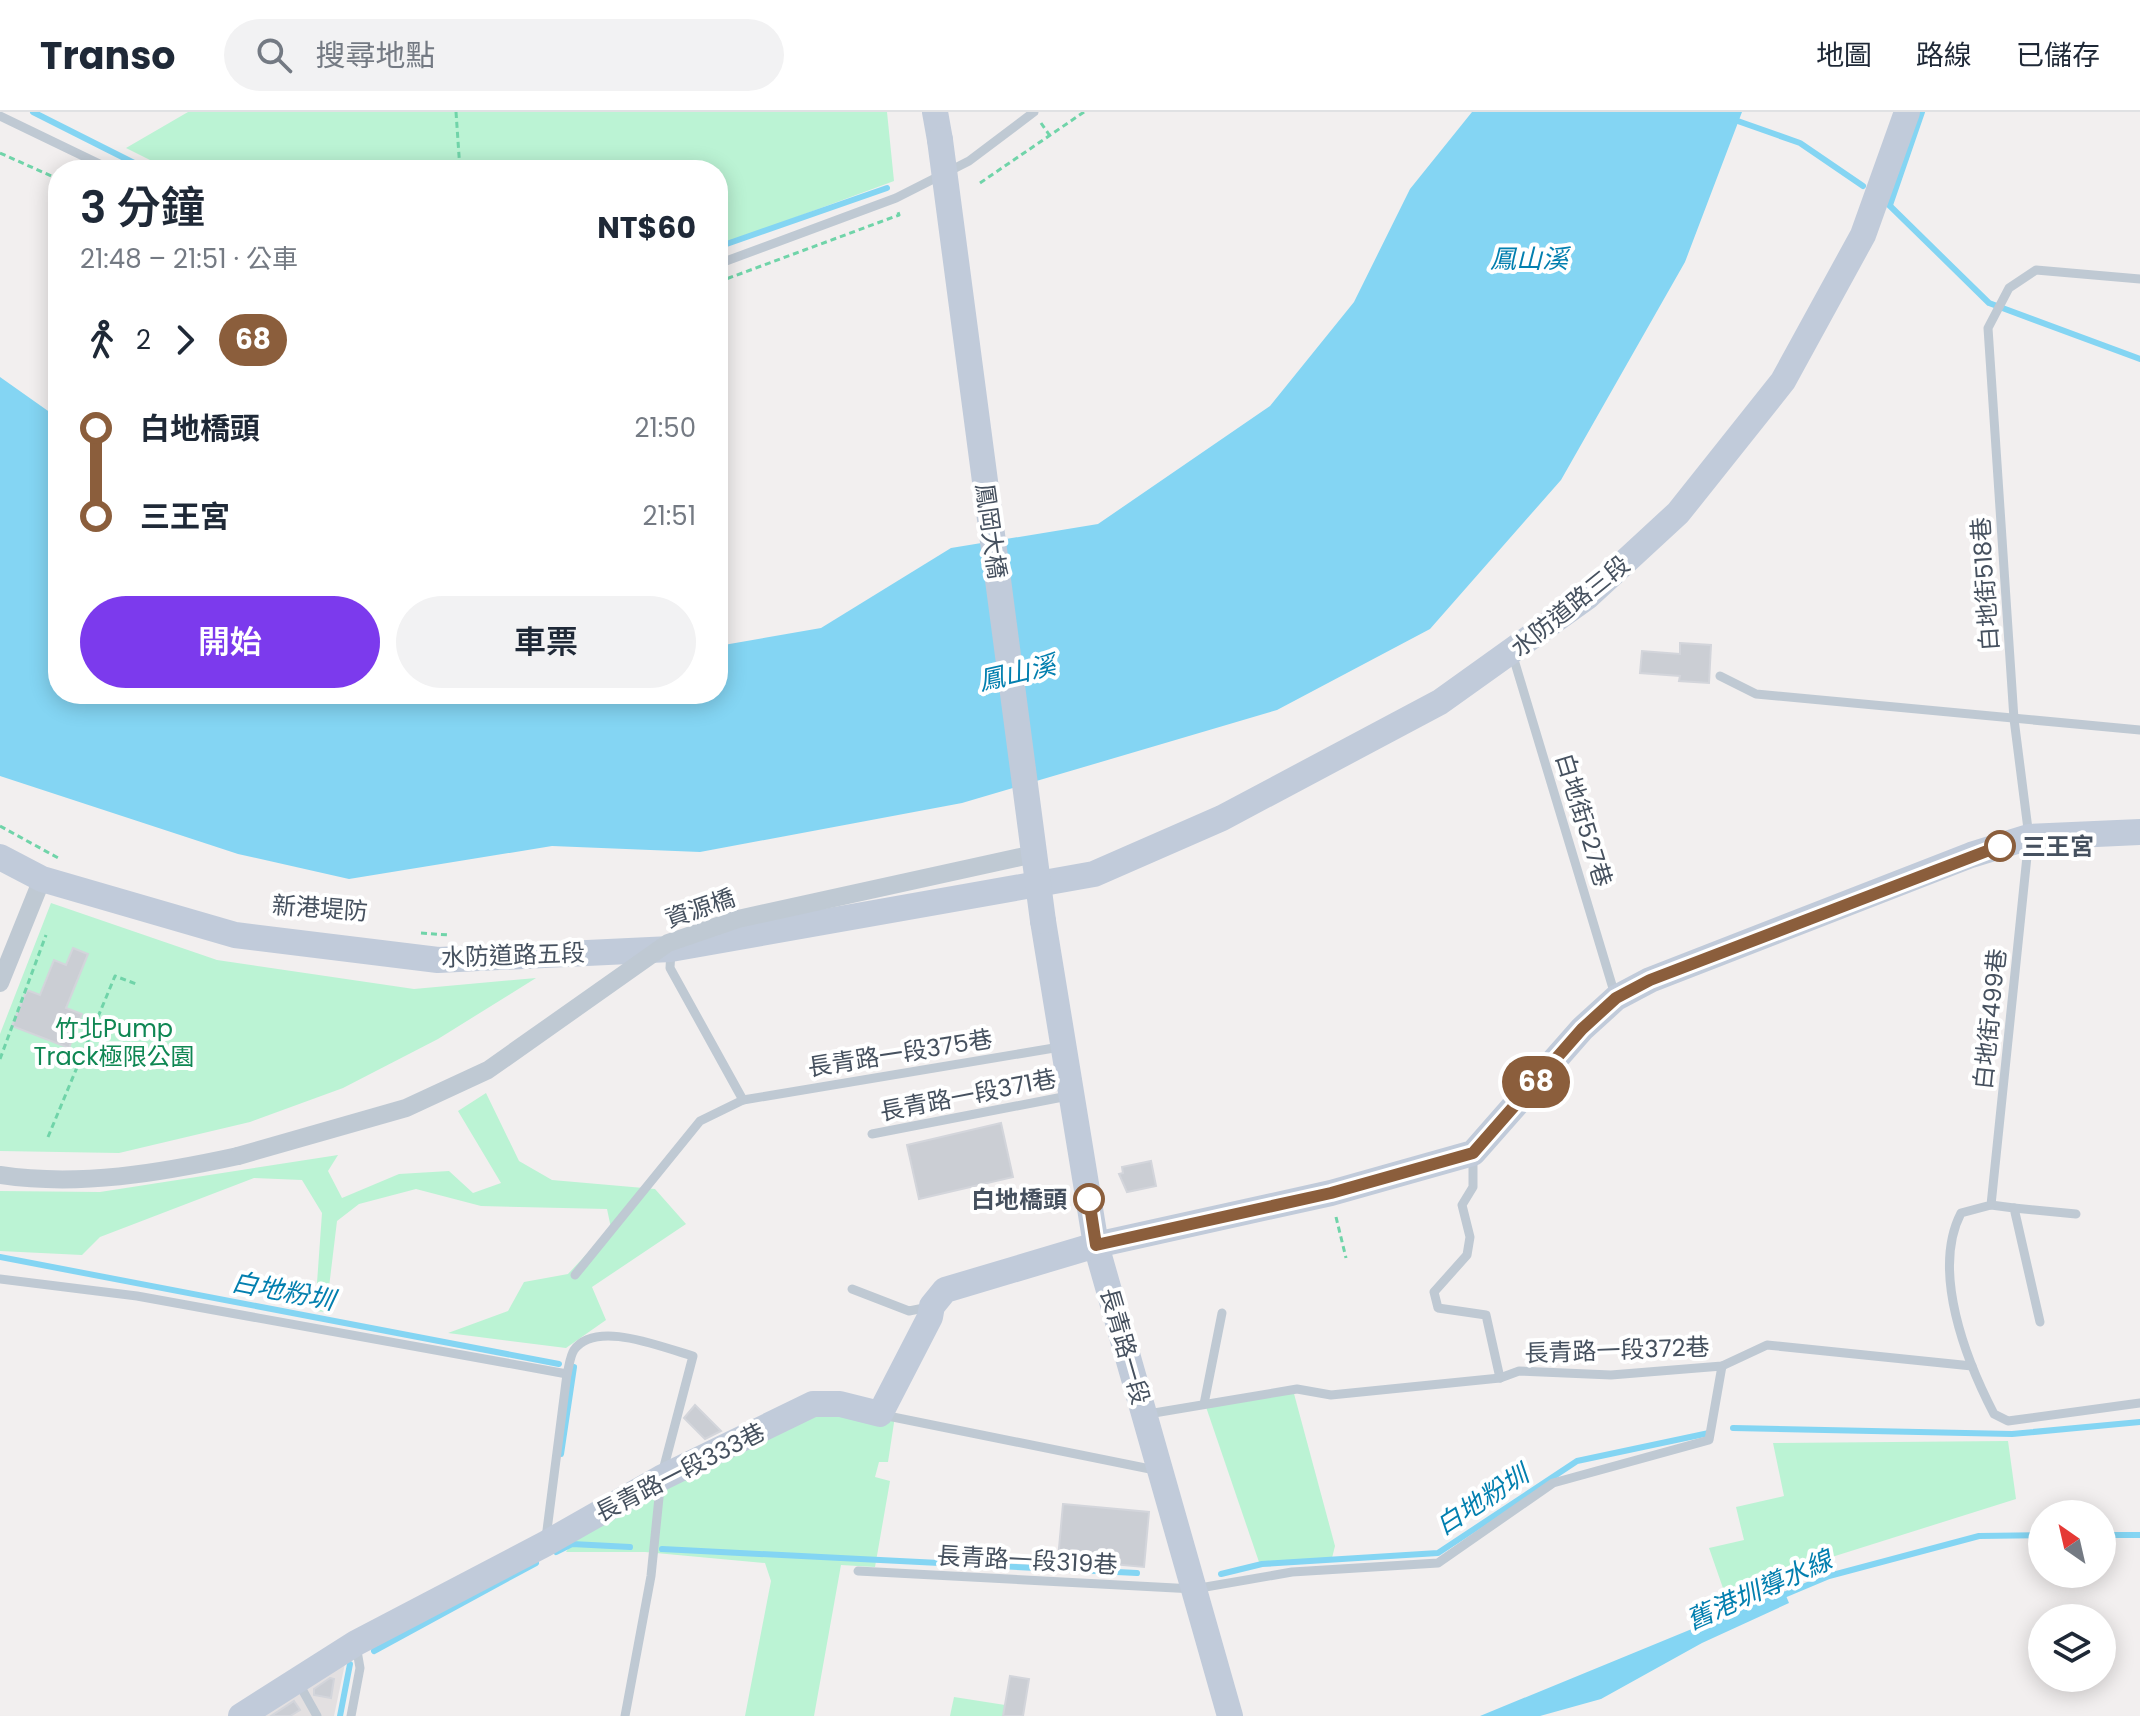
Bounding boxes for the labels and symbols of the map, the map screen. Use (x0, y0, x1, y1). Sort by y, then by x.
water label: 鳳山溪 (1490, 241, 1572, 277)
street label: 鳳岡大橋 (968, 481, 1014, 581)
street label: 白地街518巷 (1964, 516, 2006, 652)
street label: 水防道路三段 (1504, 548, 1636, 664)
water label: 鳳山溪 (975, 646, 1063, 699)
street label: 白地街527巷 (1548, 749, 1620, 891)
place label: 三王宮 (2022, 830, 2094, 863)
marker: 三王宮 (1985, 831, 2015, 861)
street label: 資源橋 (661, 881, 739, 935)
street label: 新港堤防 (271, 888, 369, 928)
street label: 水防道路五段 (440, 936, 586, 974)
street label: 白地街499巷 (1966, 947, 2014, 1091)
park label: 竹北Pump Track極限公園 (33, 1012, 195, 1073)
street label: 長青路一段375巷 (805, 1022, 995, 1084)
line badge: 68 (1500, 1056, 1572, 1108)
street label: 長青路一段371巷 (877, 1062, 1059, 1128)
place label: 白地橋頭 (971, 1183, 1067, 1216)
marker: 白地橋頭 (1074, 1184, 1104, 1214)
water label: 白地粉圳 (229, 1263, 341, 1319)
street label: 長青路一段 (1093, 1284, 1157, 1408)
street label: 長青路一段372巷 (1524, 1330, 1710, 1370)
street label: 長青路一段333巷 (589, 1415, 771, 1529)
water label: 白地粉圳 (1429, 1454, 1539, 1543)
north arrow (2028, 1500, 2116, 1588)
street label: 長青路一段319巷 (936, 1539, 1118, 1581)
water label: 舊港圳導水線 (1680, 1541, 1840, 1638)

